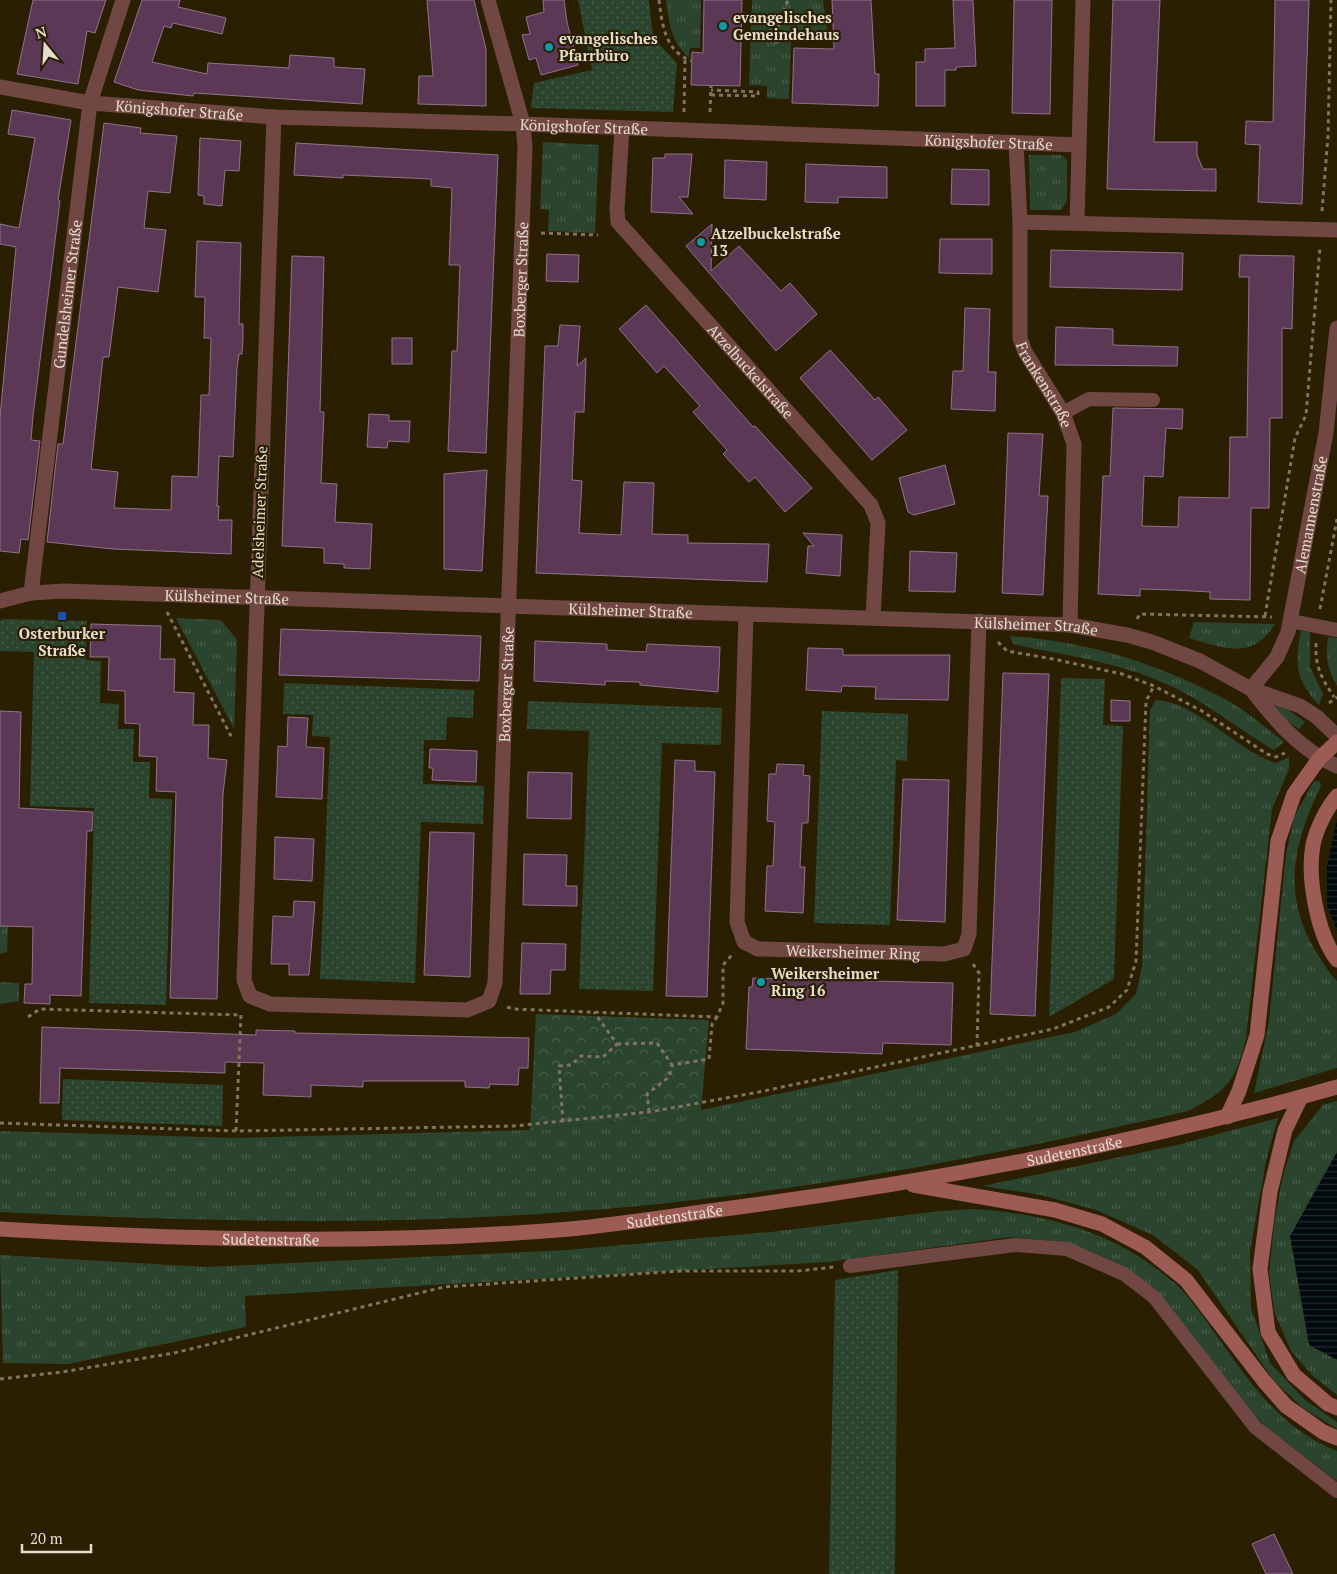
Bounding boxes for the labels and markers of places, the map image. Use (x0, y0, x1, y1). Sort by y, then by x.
place label: evangelisches Gemeindehaus (733, 7, 840, 44)
marker: evangelisches Gemeindehaus (717, 20, 729, 32)
place label: evangelisches Pfarrbüro (559, 28, 658, 65)
marker: evangelisches Pfarrbüro (543, 41, 555, 53)
place label: Atzelbuckelstraße 13 (711, 223, 841, 260)
marker: Atzelbuckelstraße 13 (695, 236, 707, 248)
marker: Osterburker Straße (56, 610, 68, 622)
place label: Osterburker Straße (19, 623, 106, 660)
place label: Weikersheimer Ring 16 (771, 963, 880, 1000)
marker: Weikersheimer Ring 16 (755, 976, 767, 988)

